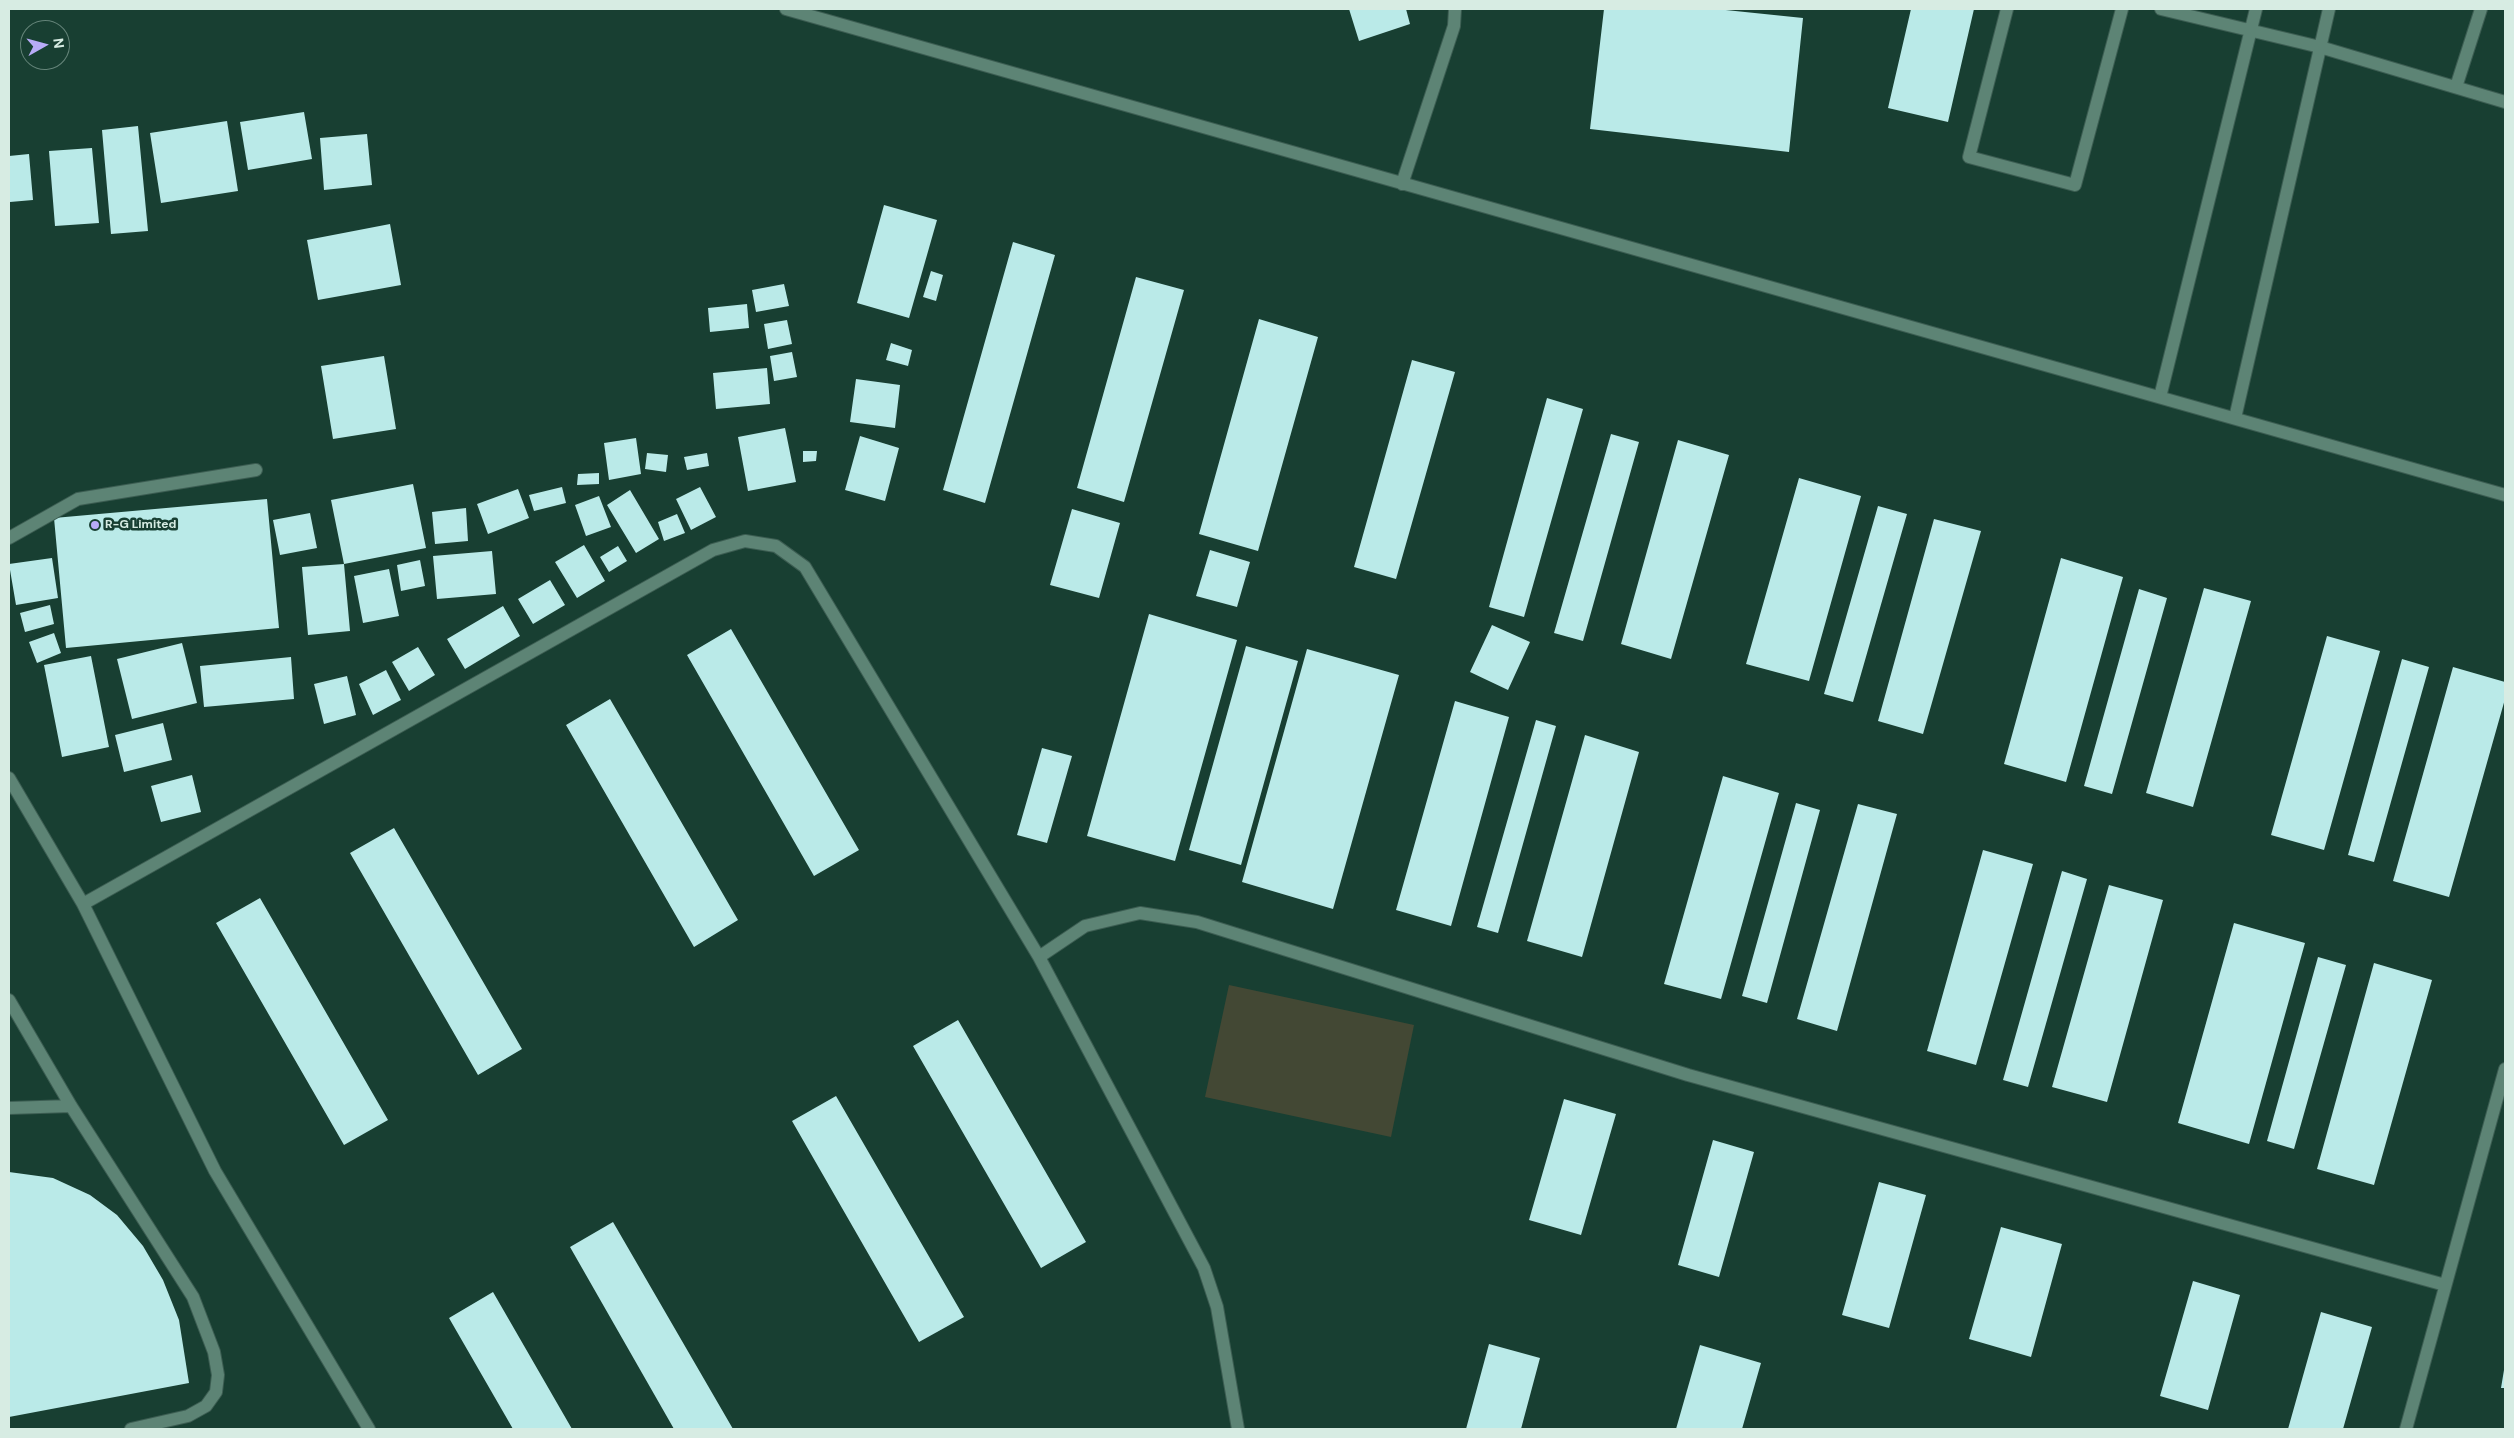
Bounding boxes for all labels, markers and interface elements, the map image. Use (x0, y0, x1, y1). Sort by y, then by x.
north arrow (20, 20, 70, 70)
text: N (49, 37, 68, 49)
place label: R-G Limited (105, 518, 176, 532)
marker: R-G Limited (89, 519, 101, 531)

